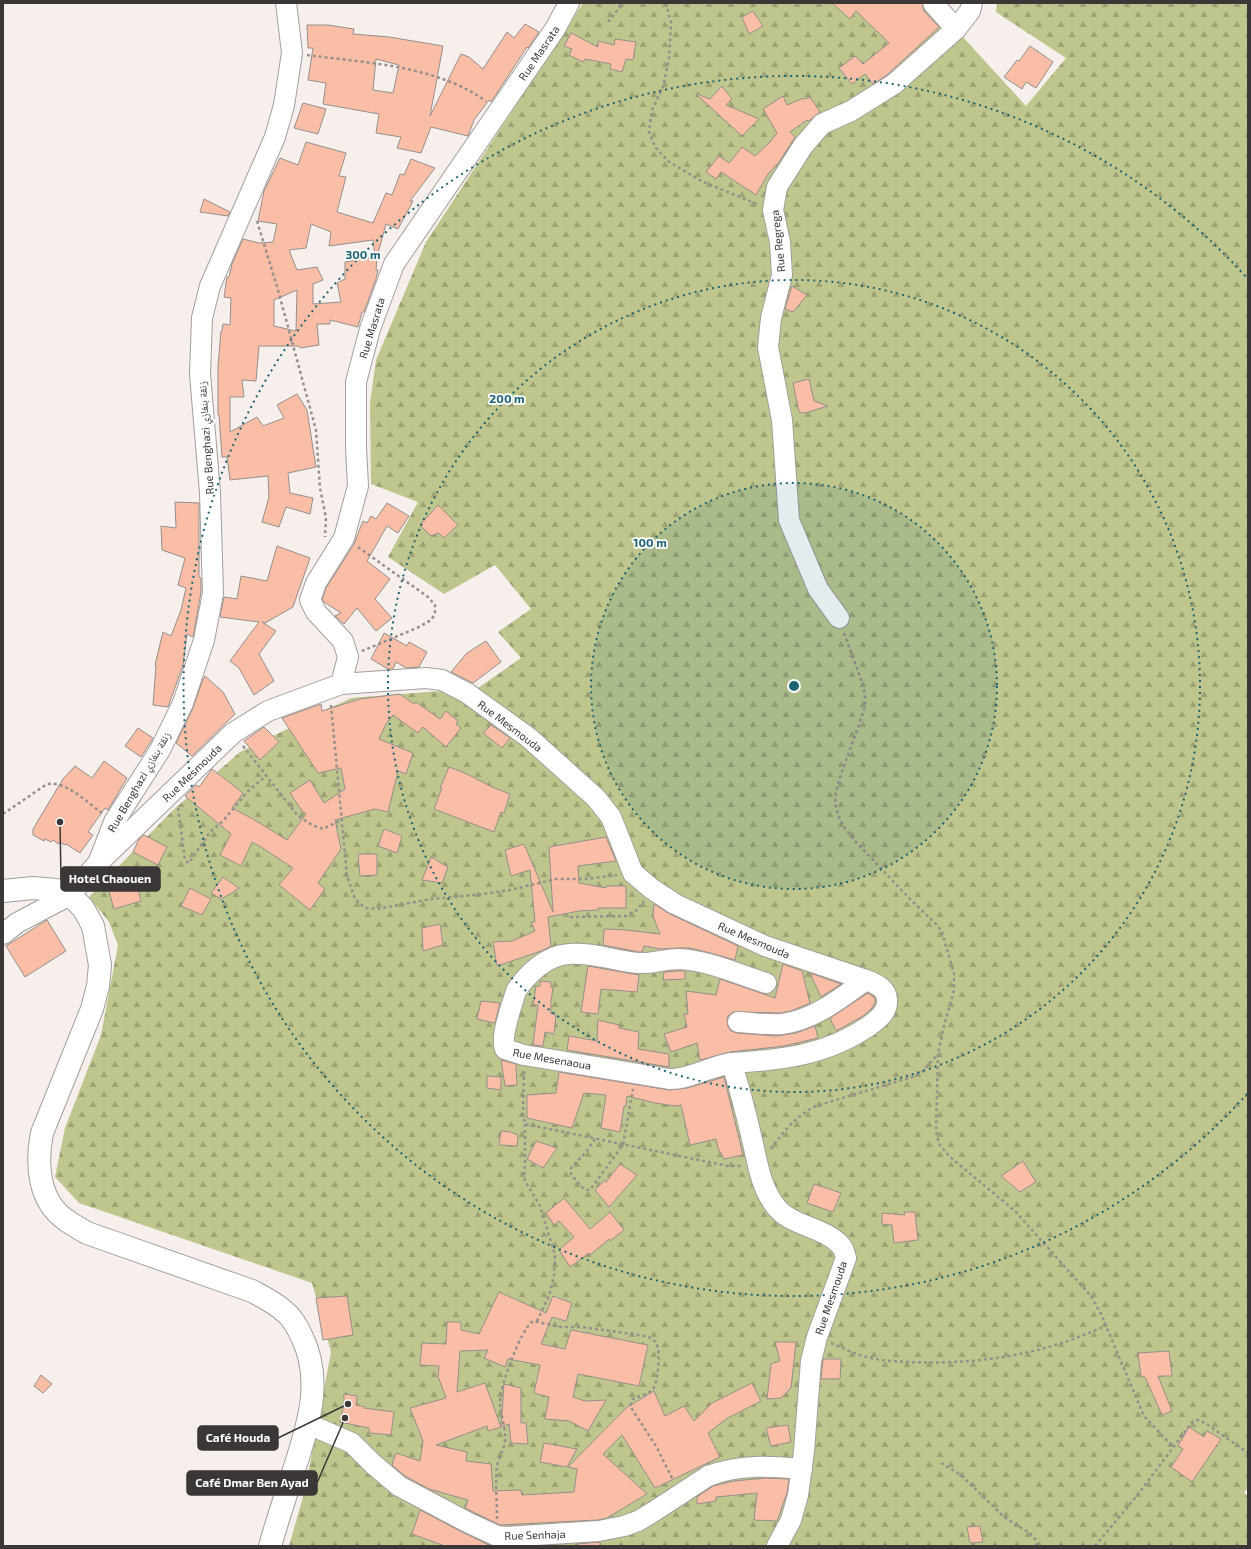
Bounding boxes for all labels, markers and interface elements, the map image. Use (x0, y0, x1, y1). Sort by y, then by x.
street label: Rue Masrata (515, 23, 562, 83)
street label: Rue Regrega (768, 209, 787, 273)
text: 300 m (345, 247, 381, 261)
street label: Rue Masrata (356, 296, 387, 360)
street label: Rue Benghazi زنقة بنغازي (195, 381, 219, 495)
text: 200 m (489, 391, 525, 405)
text: 100 m (633, 535, 667, 549)
centre of rings (787, 679, 801, 693)
street label: Rue Mesmouda (476, 697, 545, 754)
street label: Rue Benghazi زنقة بنغازي (105, 729, 175, 836)
street label: Rue Mesmouda (159, 741, 224, 804)
callout: Hotel Chaouen (61, 867, 160, 891)
text: Hotel Chaouen (69, 871, 151, 885)
street label: Rue Mesmouda (716, 918, 792, 961)
street label: Rue Mesenaoua (512, 1045, 592, 1072)
street label: Rue Mesmouda (812, 1259, 849, 1336)
callout: Café Houda (198, 1426, 278, 1450)
text: Café Houda (206, 1430, 270, 1444)
callout: Café Dmar Ben Ayad (187, 1471, 317, 1495)
text: Café Dmar Ben Ayad (195, 1475, 309, 1490)
street label: Rue Senhaja (504, 1527, 566, 1543)

